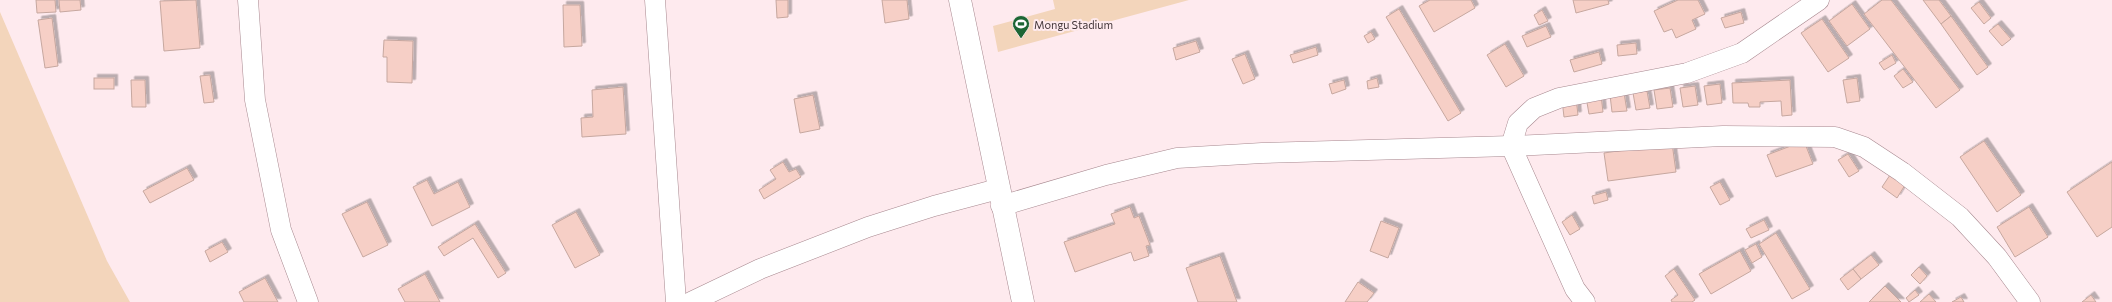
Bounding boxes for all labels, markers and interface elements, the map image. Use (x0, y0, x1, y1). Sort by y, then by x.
sports icon: Mongu Stadium (1011, 14, 1031, 39)
place label: Mongu Stadium (1034, 18, 1113, 31)

